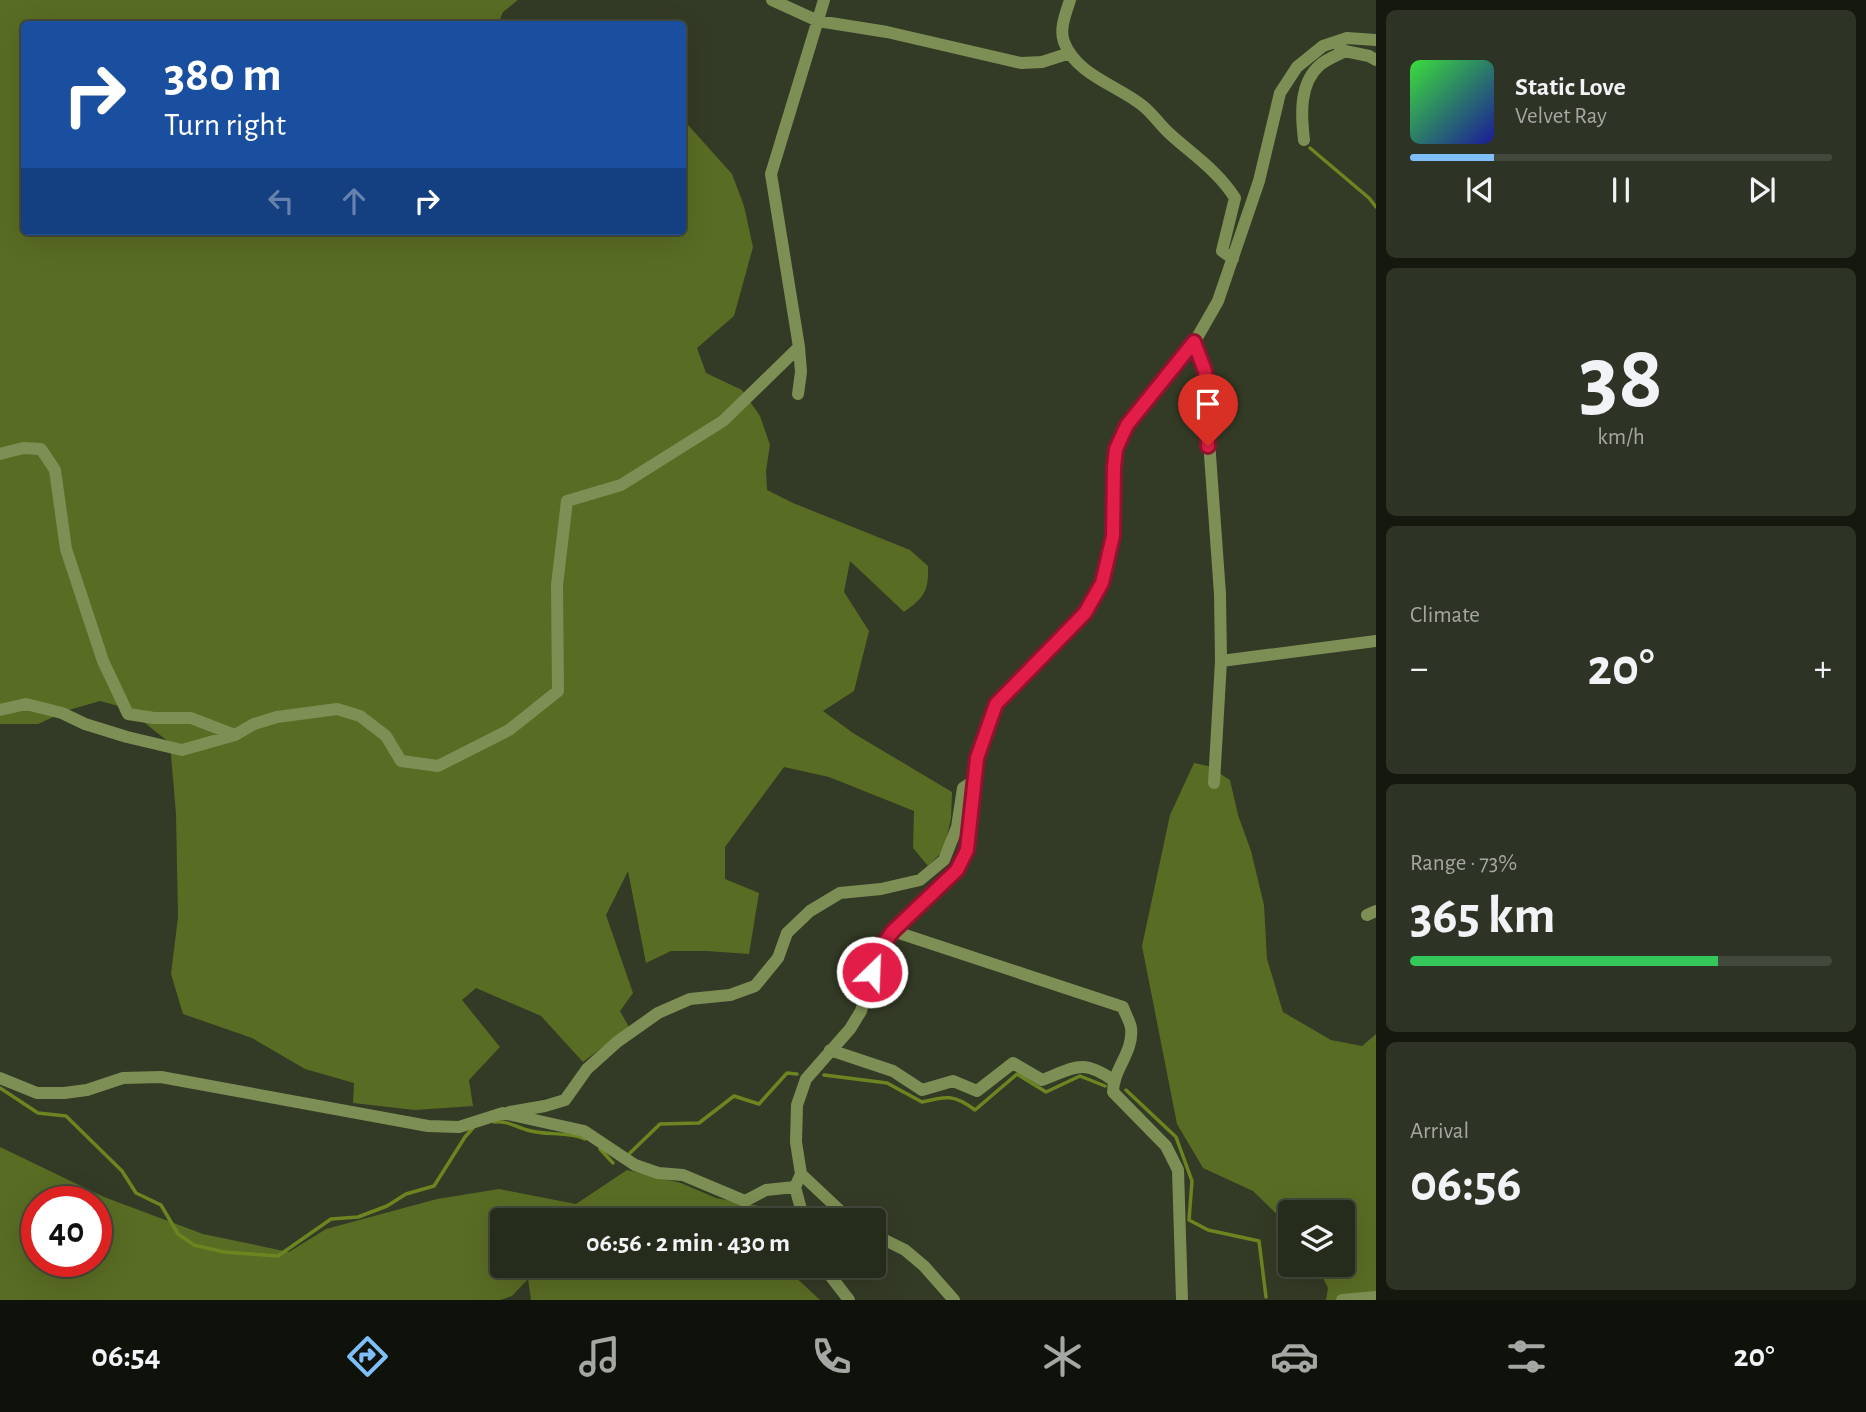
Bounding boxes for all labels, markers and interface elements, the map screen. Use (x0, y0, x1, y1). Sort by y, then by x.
icon: right (49, 49, 140, 140)
text: 380 m (164, 51, 282, 100)
text: Static Love (1515, 74, 1626, 100)
text: Velvet Ray (1515, 105, 1607, 128)
text: Turn right (164, 109, 286, 141)
icon: previous (1461, 171, 1499, 209)
icon: pause (1602, 171, 1640, 209)
icon: next (1743, 171, 1781, 209)
icon: left (262, 182, 300, 220)
icon: ahead (335, 182, 373, 220)
icon: right (408, 182, 446, 220)
text: 38 (1579, 333, 1663, 424)
pin (1178, 374, 1238, 446)
icon: arrive (1189, 385, 1227, 423)
text: km/h (1597, 426, 1645, 449)
text: Climate (1410, 604, 1480, 627)
text: 20° (1588, 642, 1654, 694)
text: − (1410, 650, 1428, 688)
text: + (1814, 650, 1832, 688)
text: Range · 73% (1410, 852, 1517, 875)
text: 365 km (1410, 890, 1556, 942)
position arrow (835, 935, 909, 1009)
text: Arrival (1410, 1120, 1469, 1143)
text: 06:56 (1410, 1158, 1522, 1210)
speed limit sign: 40 (21, 1186, 112, 1277)
map controls (1278, 1200, 1355, 1277)
button: layers (1278, 1200, 1355, 1277)
text: 06:56 · 2 min · 430 m (586, 1230, 790, 1256)
icon: directions (343, 1332, 392, 1381)
icon: music (575, 1332, 624, 1381)
icon: phone (807, 1332, 856, 1381)
icon: climate (1038, 1332, 1087, 1381)
icon: car (1270, 1332, 1319, 1381)
icon: filters (1502, 1332, 1551, 1381)
text: 06:54 (91, 1340, 161, 1372)
text: 20° (1733, 1340, 1775, 1372)

